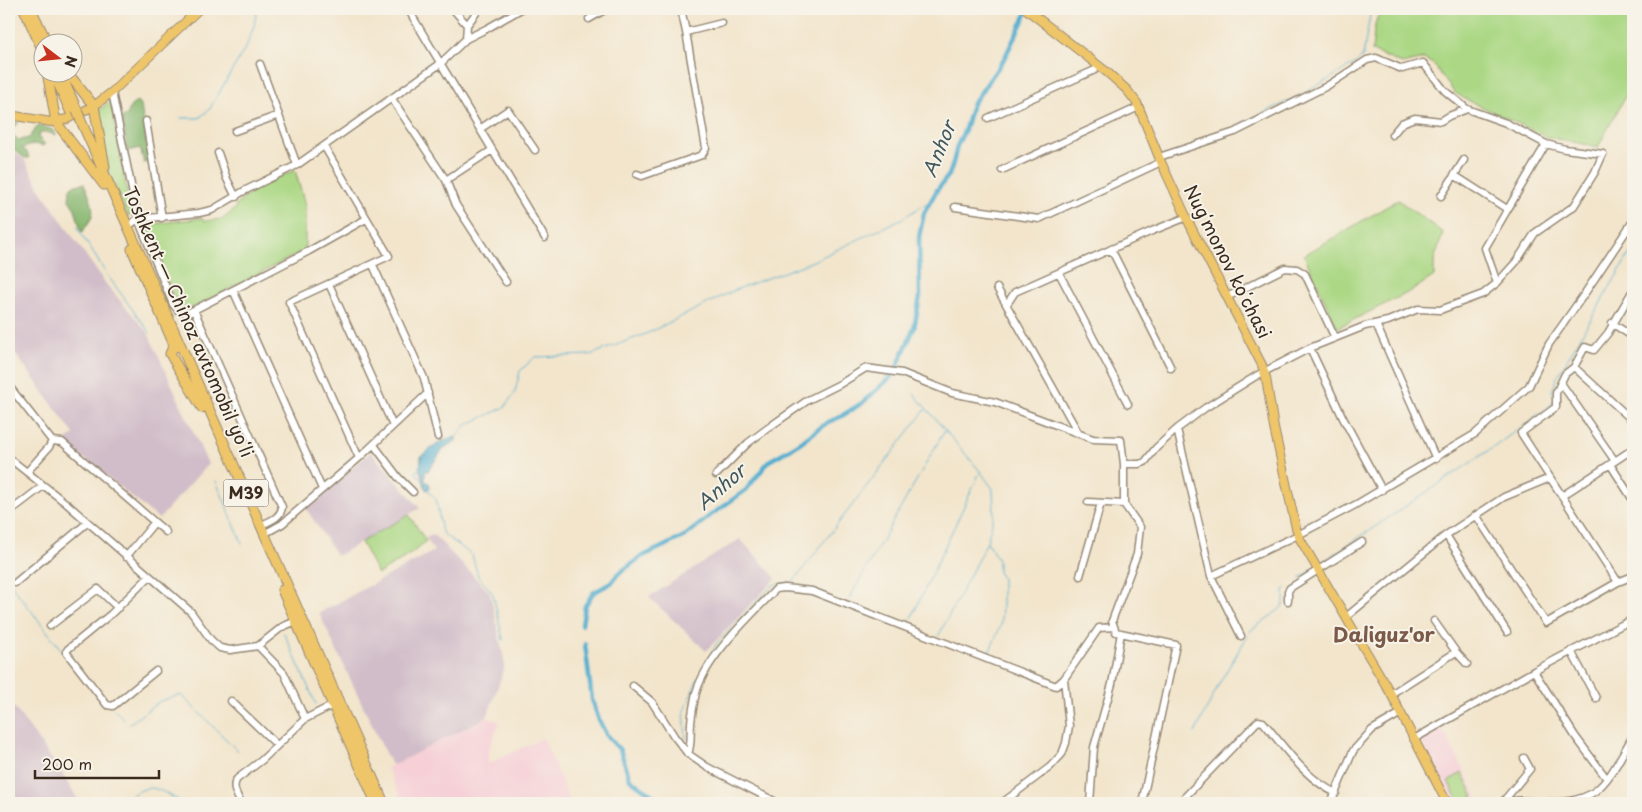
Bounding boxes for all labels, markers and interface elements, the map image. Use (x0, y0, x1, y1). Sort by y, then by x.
north arrow (32, 32, 82, 82)
text: N (59, 53, 83, 70)
water label: Anhor (914, 114, 963, 181)
street label: Nugʻmonov koʻchasi (1178, 180, 1279, 343)
street label: Toshkent — Chinoz avtomobil yoʻli (117, 182, 261, 461)
water label: Anhor (689, 455, 754, 516)
road number: M39 (224, 479, 268, 506)
district label: Daliguz'or (1333, 619, 1436, 649)
scale bar (35, 747, 159, 779)
text: 200 m (42, 752, 92, 775)

